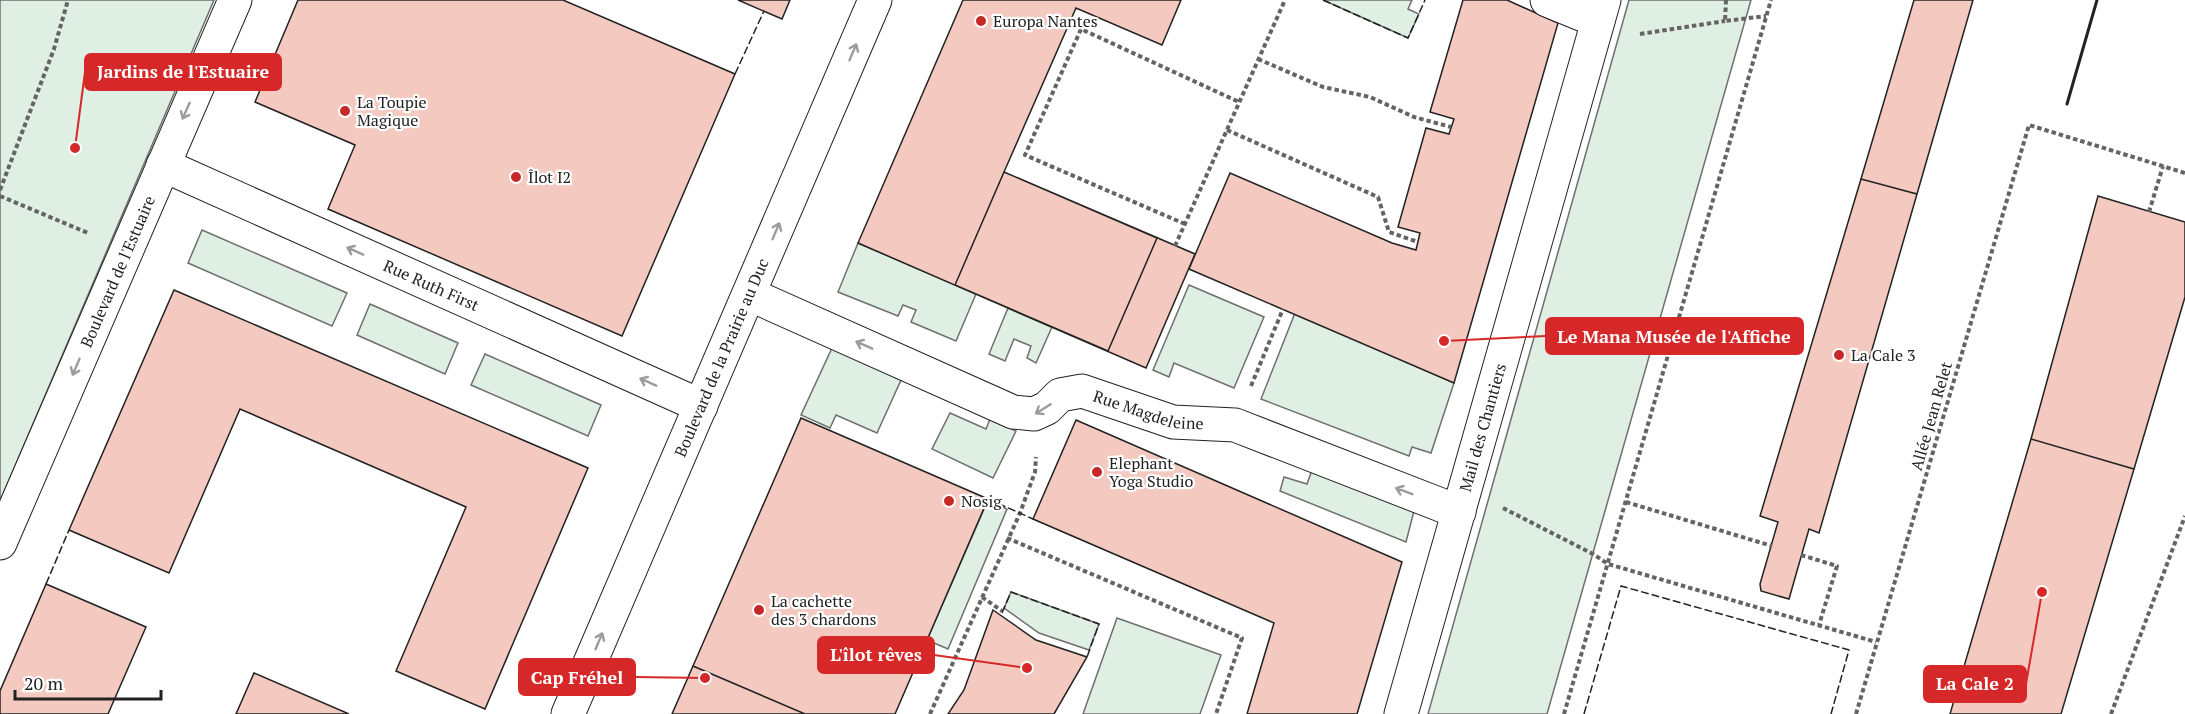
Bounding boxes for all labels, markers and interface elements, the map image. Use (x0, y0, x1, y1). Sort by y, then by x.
place label: Europa Nantes (993, 10, 1098, 32)
marker: Europa Nantes (974, 14, 988, 28)
one-way arrow (848, 43, 859, 61)
callout: Jardins de l'Estuaire (85, 54, 281, 90)
text: Jardins de l'Estuaire (97, 59, 269, 83)
place label: La Toupie Magique (357, 91, 427, 131)
one-way arrow (180, 102, 191, 120)
marker: La Toupie Magique (338, 104, 352, 118)
place label: Îlot I2 (528, 166, 571, 188)
marker: Îlot I2 (509, 170, 523, 184)
street label: Boulevard de l'Estuaire (75, 192, 160, 351)
one-way arrow (771, 222, 782, 240)
one-way arrow (346, 245, 364, 256)
street label: Rue Ruth First (380, 254, 483, 316)
street label: Boulevard de la Prairie au Duc (669, 255, 774, 460)
callout: Le Mana Musée de l'Affiche (1546, 318, 1803, 354)
text: Le Mana Musée de l'Affiche (1557, 324, 1791, 348)
one-way arrow (856, 339, 874, 351)
place label: La Cale 3 (1851, 344, 1915, 366)
marker: La Cale 3 (1832, 348, 1846, 362)
one-way arrow (69, 358, 81, 376)
street label: Allée Jean Relet (1905, 359, 1957, 473)
street label: Mail des Chantiers (1454, 361, 1511, 494)
one-way arrow (639, 376, 657, 387)
street label: Rue Magdeleine (1090, 385, 1204, 434)
one-way arrow (1035, 403, 1052, 415)
place label: Elephant Yoga Studio (1109, 452, 1193, 492)
marker: Elephant Yoga Studio (1090, 465, 1104, 479)
one-way arrow (1396, 485, 1414, 496)
place label: Nosig (961, 490, 1002, 512)
marker: Nosig (942, 494, 956, 508)
place label: La cachette des 3 chardons (771, 590, 876, 630)
marker: La cachette des 3 chardons (752, 603, 766, 617)
one-way arrow (594, 632, 605, 651)
callout: L'îlot rêves (818, 637, 934, 673)
text: L'îlot rêves (830, 642, 922, 666)
callout: Cap Fréhel (519, 659, 635, 695)
scale bar (15, 663, 160, 701)
text: Cap Fréhel (531, 665, 623, 689)
callout: La Cale 2 (1924, 666, 2026, 702)
text: 20 m (24, 671, 64, 695)
text: La Cale 2 (1936, 671, 2014, 695)

